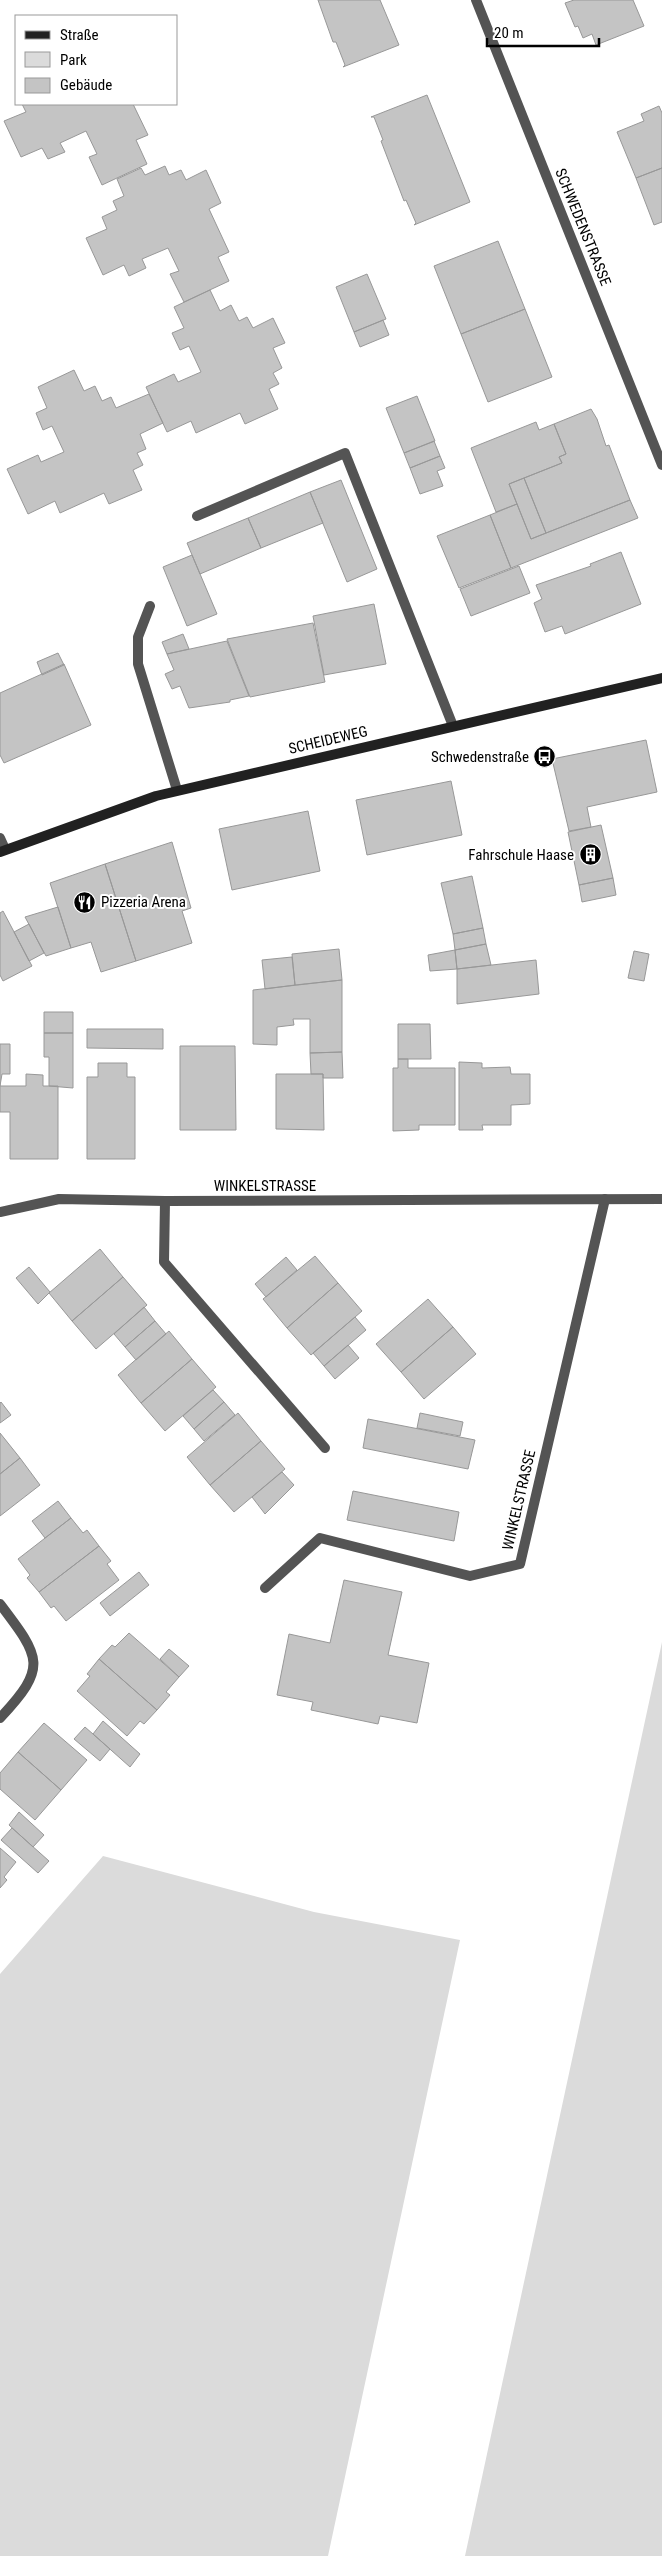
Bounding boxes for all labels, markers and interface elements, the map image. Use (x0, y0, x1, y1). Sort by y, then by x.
legend (15, 15, 178, 105)
scale bar (487, 15, 600, 47)
text: 20 m (494, 24, 524, 42)
text: Straße (60, 26, 99, 44)
text: Park (60, 51, 87, 69)
text: Gebäude (60, 76, 112, 94)
street label: SCHWEDENSTRASSE (551, 166, 615, 288)
street label: SCHEIDEWEG (287, 722, 369, 758)
bus stop icon: Schwedenstraße (533, 745, 557, 769)
place label: Schwedenstraße (431, 748, 529, 766)
building icon: Fahrschule Haase (578, 843, 602, 867)
place label: Fahrschule Haase (468, 846, 574, 864)
restaurant icon: Pizzeria Arena (73, 890, 97, 914)
place label: Pizzeria Arena (101, 893, 186, 911)
street label: WINKELSTRASSE (214, 1177, 316, 1195)
street label: WINKELSTRASSE (499, 1448, 539, 1552)

